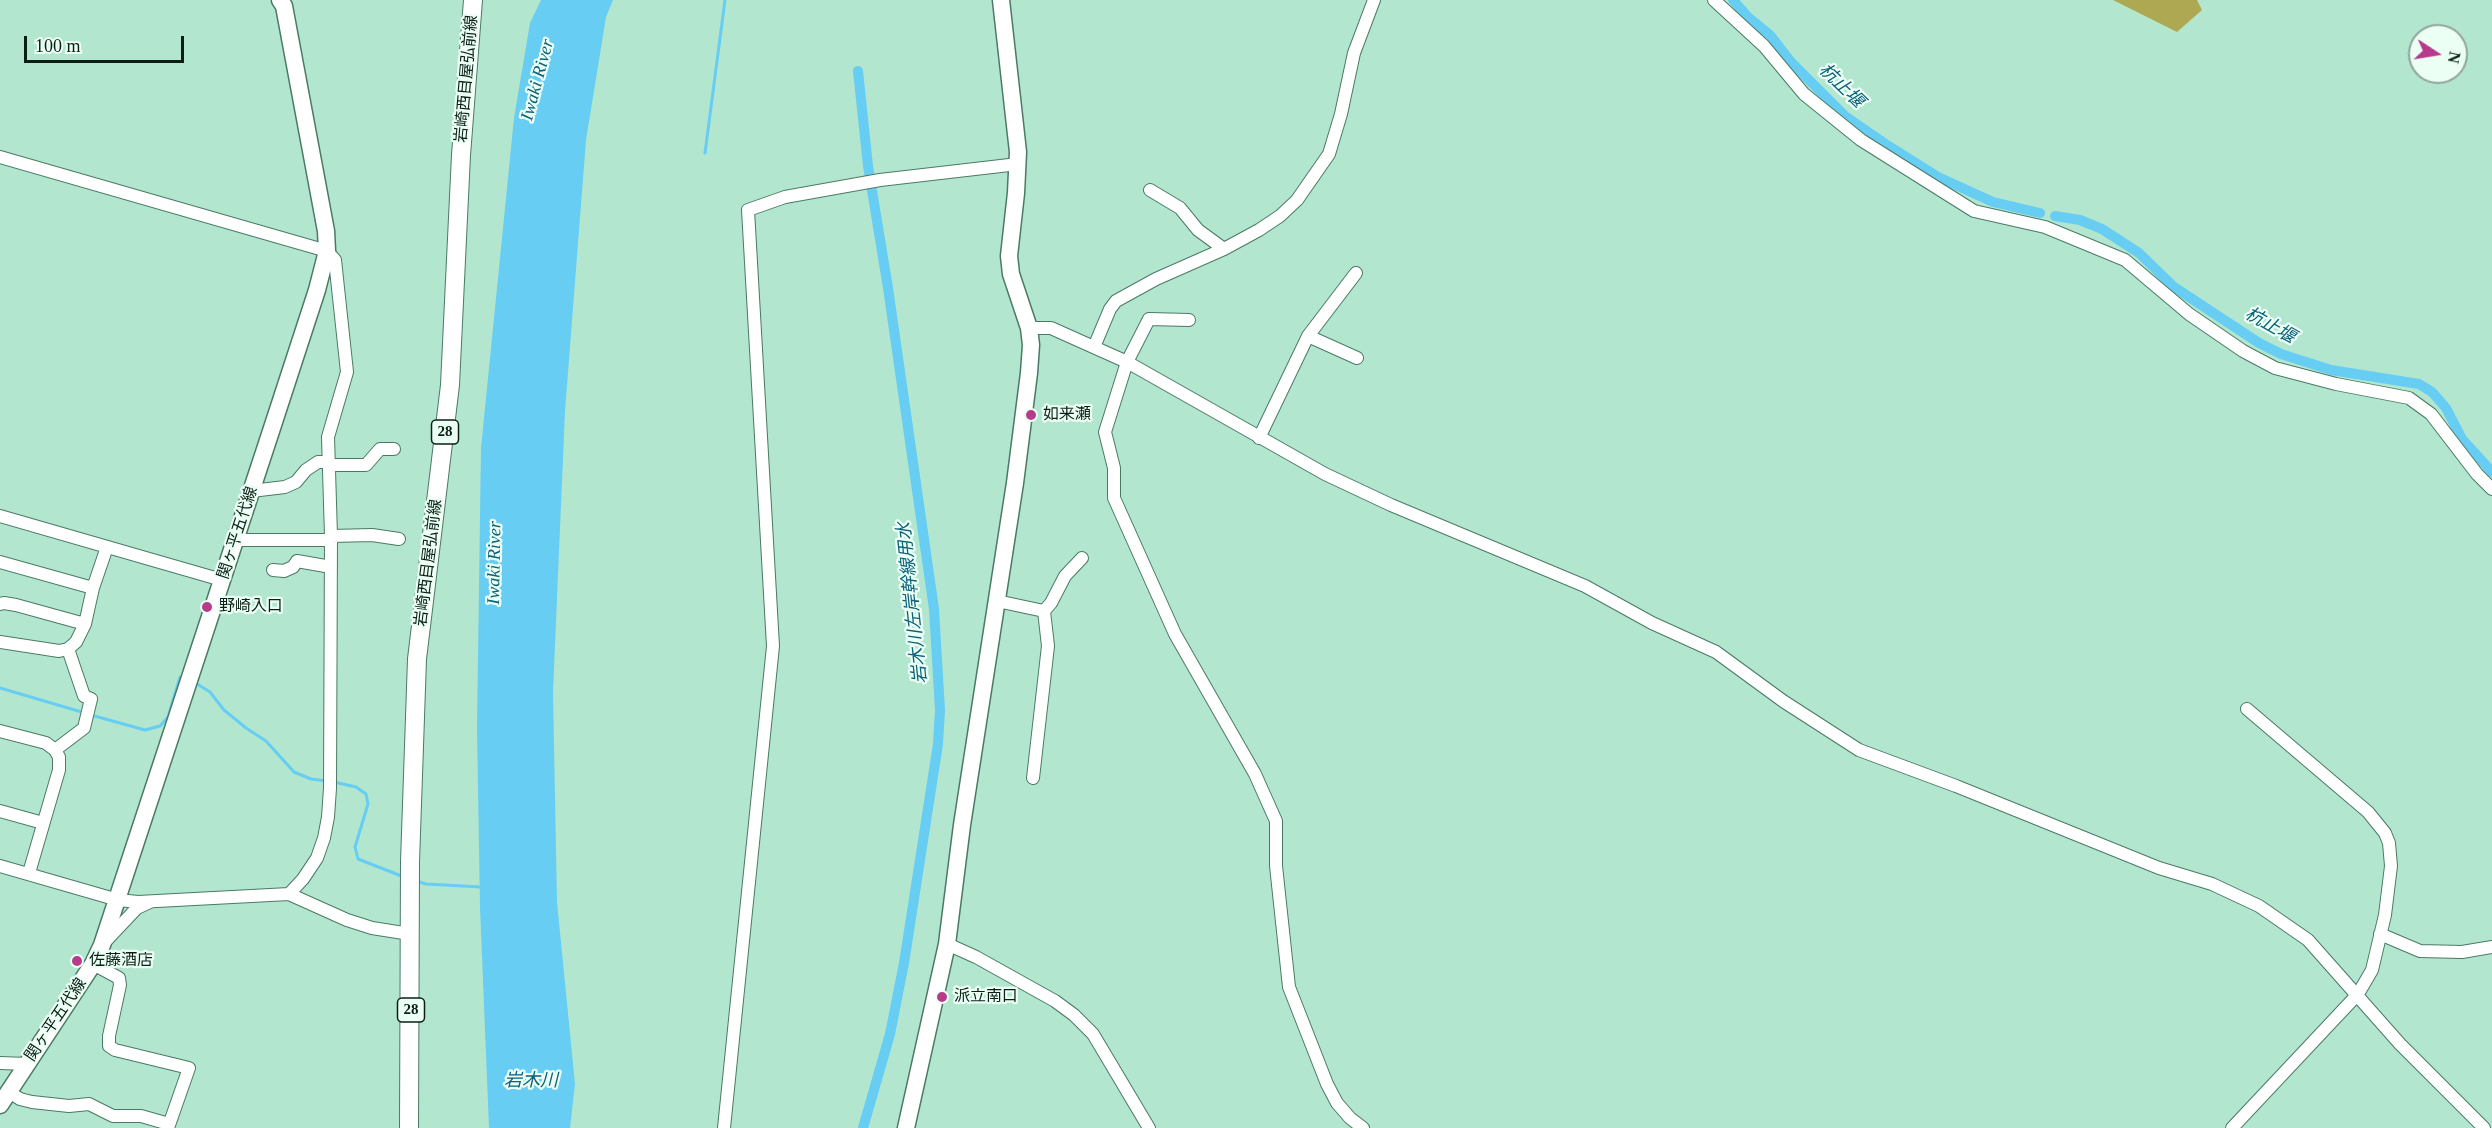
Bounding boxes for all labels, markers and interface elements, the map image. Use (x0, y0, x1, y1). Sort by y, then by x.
street label: 岩崎西目屋弘前線 (452, 14, 482, 144)
scale bar (27, 24, 188, 62)
north arrow (2408, 24, 2468, 84)
text: 100 m (35, 36, 81, 56)
water label: Iwaki River (517, 37, 559, 123)
text: N (2445, 50, 2464, 65)
water label: 杭止堰 (1814, 59, 1868, 113)
water label: 杭止堰 (2241, 303, 2299, 349)
place label: 如来瀬 (1043, 405, 1091, 425)
marker: 如来瀬 (1024, 408, 1038, 422)
road number: 28 (432, 420, 458, 444)
street label: 関ヶ平五代線 (214, 484, 262, 582)
street label: 岩崎西目屋弘前線 (412, 498, 446, 628)
water label: Iwaki River (483, 521, 507, 605)
water label: 岩木川左岸幹線用水 (894, 521, 932, 685)
place label: 野崎入口 (219, 597, 283, 617)
marker: 野崎入口 (200, 600, 214, 614)
place label: 佐藤酒店 (89, 951, 153, 971)
marker: 佐藤酒店 (70, 954, 84, 968)
street label: 関ヶ平五代線 (21, 975, 91, 1065)
place label: 派立南口 (954, 987, 1018, 1007)
marker: 派立南口 (935, 990, 949, 1004)
road number: 28 (398, 998, 424, 1022)
water label: 岩木川 (504, 1070, 558, 1092)

